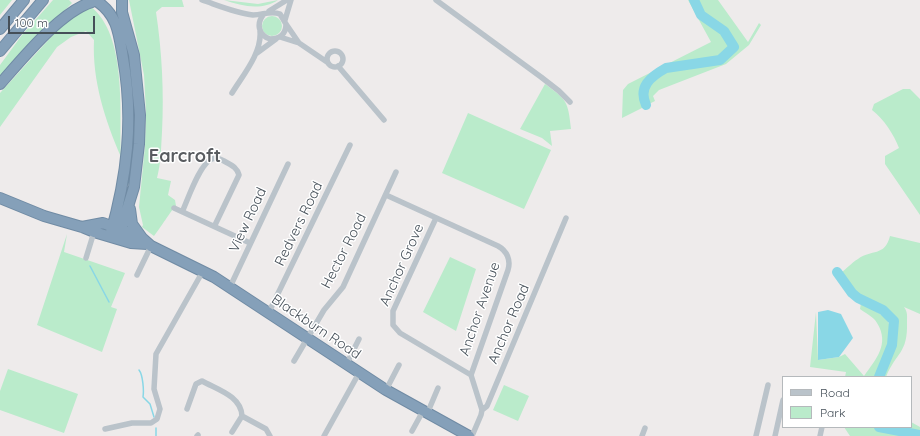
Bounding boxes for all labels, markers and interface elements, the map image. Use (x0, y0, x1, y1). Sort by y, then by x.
scale bar (10, 8, 97, 34)
text: 100 m (15, 15, 48, 30)
district label: Earcroft (149, 146, 221, 168)
street label: Redvers Road (271, 179, 327, 269)
street label: View Road (226, 185, 270, 255)
street label: Hector Road (318, 211, 370, 291)
street label: Anchor Grove (376, 221, 428, 309)
street label: Anchor Avenue (456, 260, 504, 358)
street label: Anchor Road (485, 282, 533, 366)
street label: Blackburn Road (268, 291, 364, 363)
legend (782, 376, 912, 428)
text: Road (820, 385, 850, 400)
text: Park (820, 405, 845, 420)

